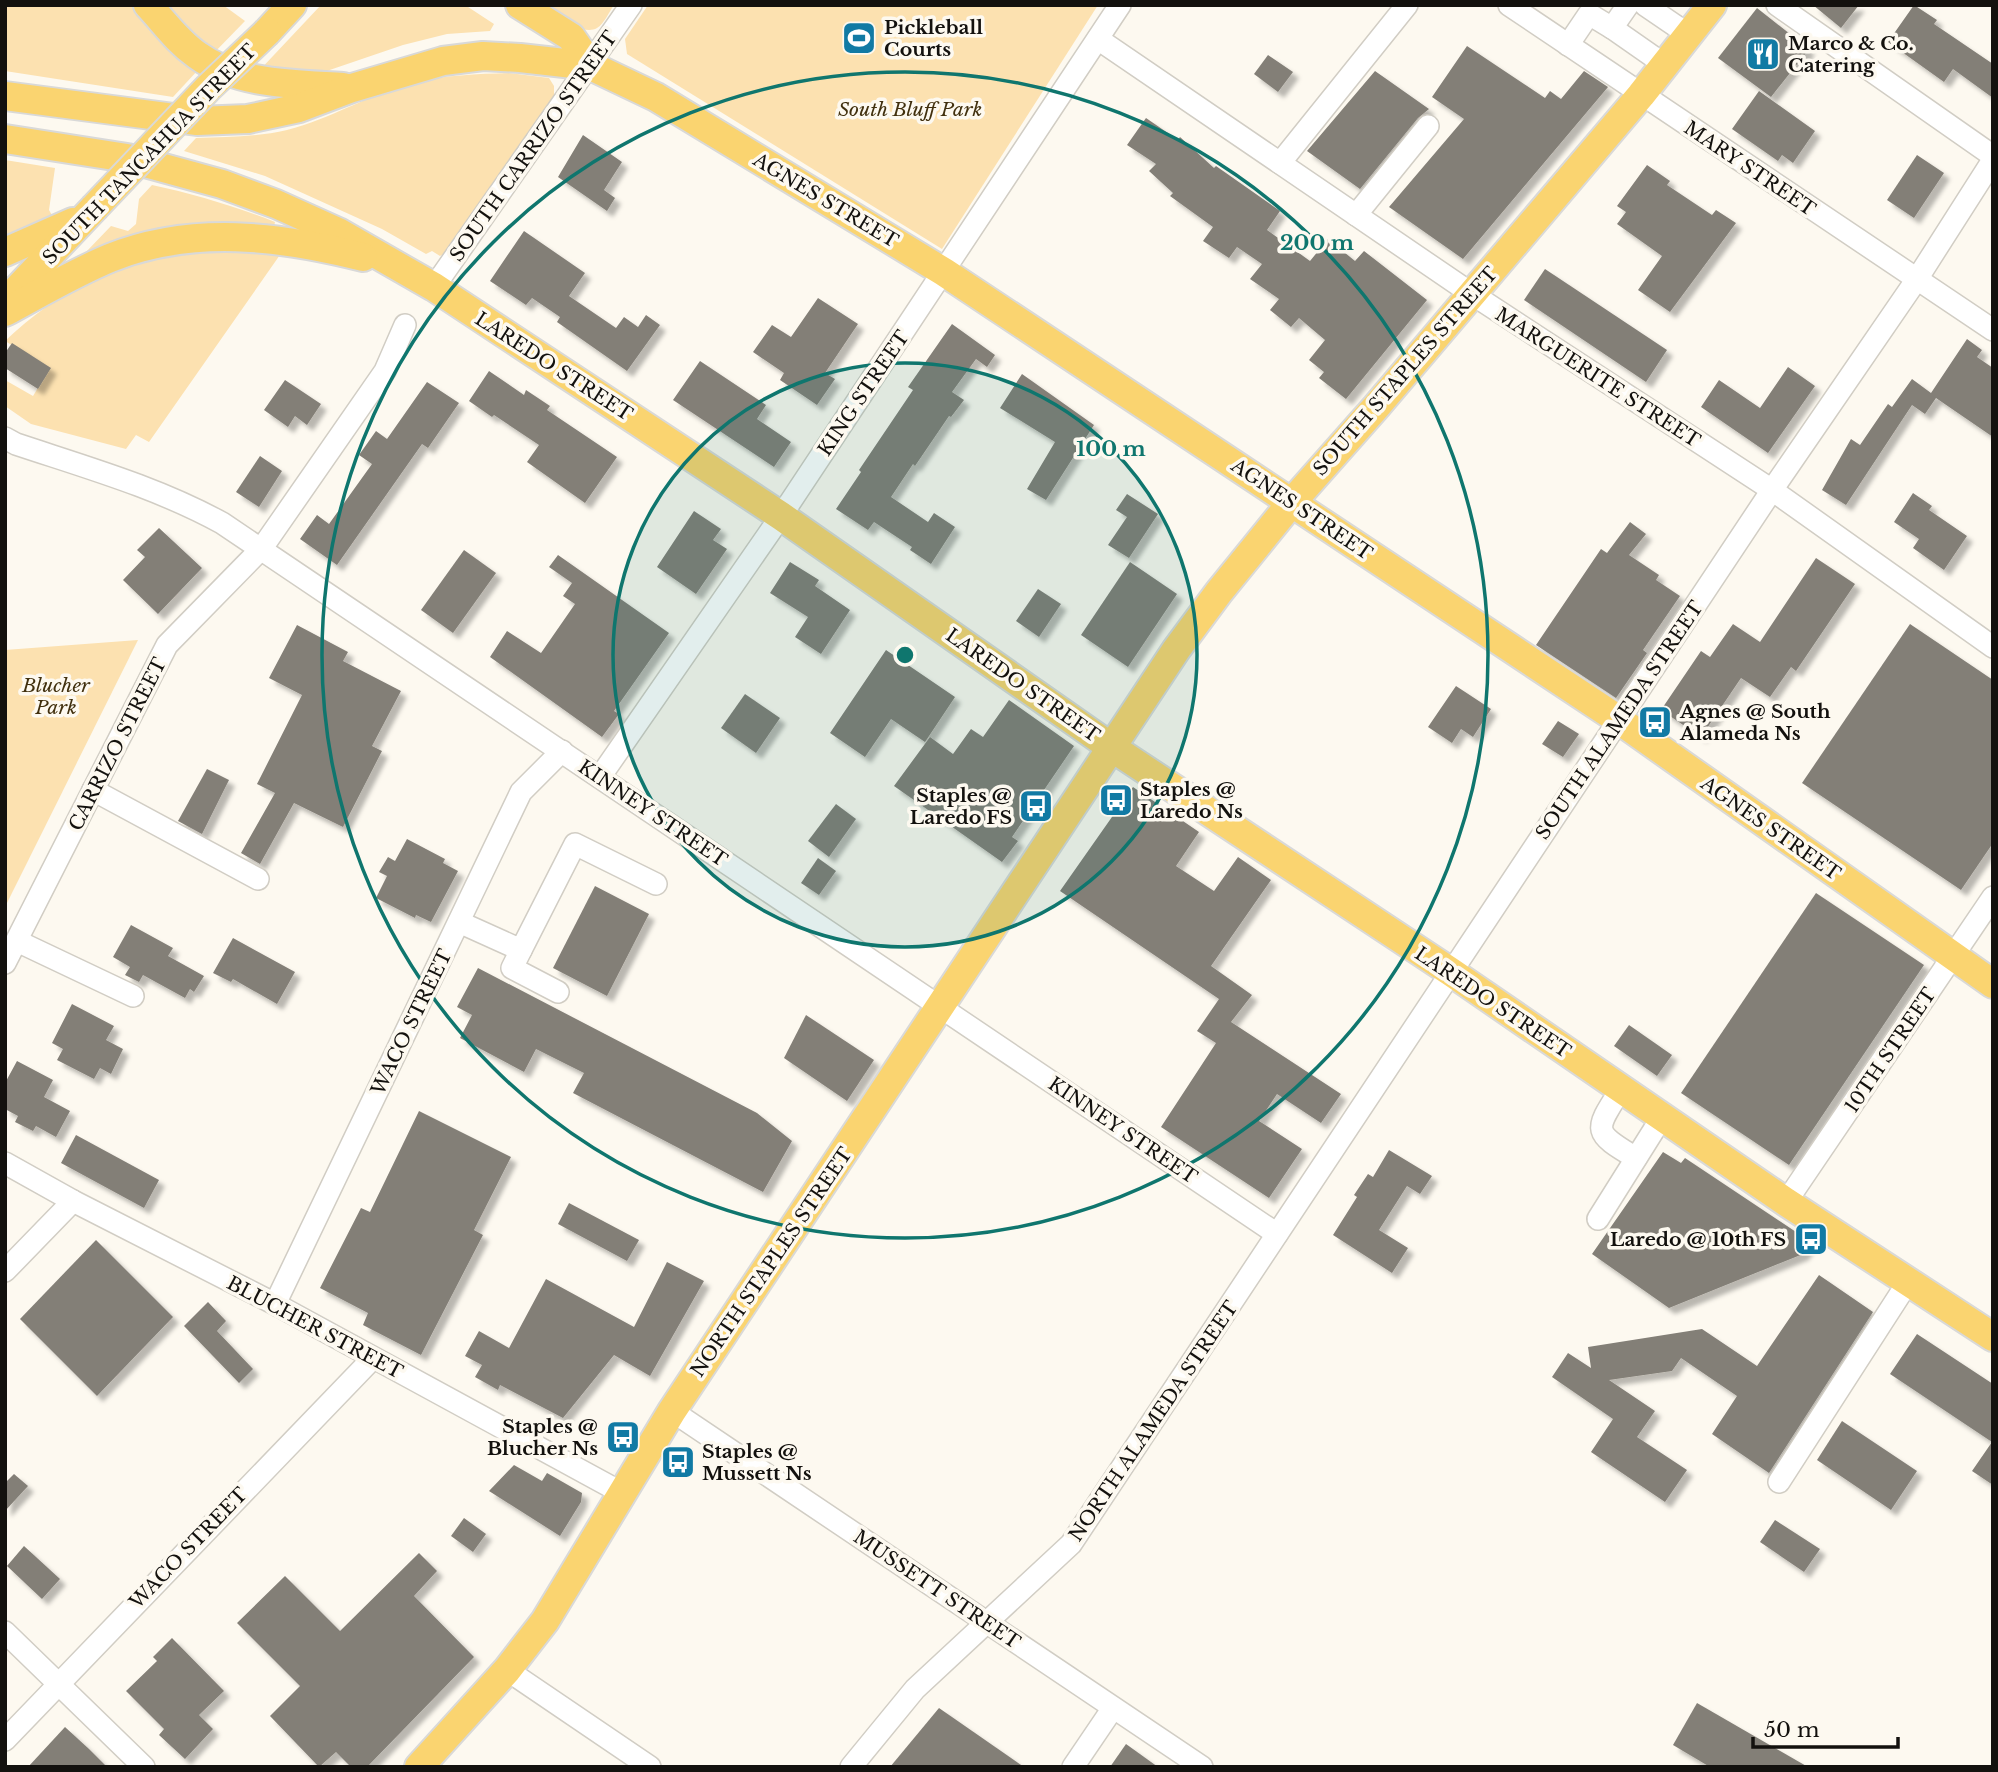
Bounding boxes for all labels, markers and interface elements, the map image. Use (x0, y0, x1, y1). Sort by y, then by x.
place label: Pickleball Courts (884, 16, 983, 61)
sports icon: Pickleball Courts (840, 19, 878, 57)
street label: SOUTH CARRIZO STREET (445, 27, 622, 266)
place label: Marco & Co. Catering (1788, 32, 1913, 77)
restaurant icon: Marco & Co. Catering (1744, 35, 1782, 73)
street label: SOUTH TANCAHUA STREET (38, 39, 261, 269)
park label: South Bluff Park (838, 98, 982, 121)
street label: MARY STREET (1680, 116, 1820, 221)
street label: AGNES STREET (748, 148, 902, 253)
text: 200 m (1280, 230, 1354, 256)
street label: SOUTH STAPLES STREET (1308, 262, 1502, 480)
street label: MARGUERITE STREET (1491, 303, 1704, 452)
street label: LAREDO STREET (471, 307, 637, 426)
street label: KING STREET (813, 326, 914, 460)
text: 100 m (1076, 436, 1146, 462)
street label: AGNES STREET (1226, 453, 1376, 565)
street label: SOUTH ALAMEDA STREET (1531, 597, 1708, 844)
street label: LAREDO STREET (941, 624, 1104, 747)
centre of rings (893, 643, 917, 667)
street label: CARRIZO STREET (64, 654, 171, 835)
park label: Blucher Park (21, 674, 91, 719)
place label: Agnes @ South Alameda Ns (1679, 700, 1831, 745)
bus stop icon: Agnes @ South Alameda Ns (1636, 703, 1674, 741)
street label: KINNEY STREET (574, 755, 732, 872)
street label: AGNES STREET (1696, 771, 1845, 885)
place label: Staples @ Laredo Ns (1140, 778, 1243, 823)
bus stop icon: Staples @ Laredo Ns (1097, 781, 1135, 819)
place label: Staples @ Laredo FS (910, 784, 1012, 829)
bus stop icon: Staples @ Laredo FS (1017, 787, 1055, 825)
street label: LAREDO STREET (1411, 942, 1575, 1063)
street label: WACO STREET (366, 946, 457, 1100)
street label: 10TH STREET (1840, 984, 1941, 1117)
street label: KINNEY STREET (1044, 1072, 1202, 1189)
street label: NORTH STAPLES STREET (686, 1143, 857, 1381)
bus stop icon: Laredo @ 10th FS (1792, 1220, 1830, 1258)
place label: Laredo @ 10th FS (1610, 1228, 1786, 1251)
street label: BLUCHER STREET (223, 1271, 407, 1384)
street label: NORTH ALAMEDA STREET (1064, 1297, 1243, 1546)
place label: Staples @ Blucher Ns (487, 1415, 598, 1460)
bus stop icon: Staples @ Blucher Ns (604, 1418, 642, 1456)
place label: Staples @ Mussett Ns (702, 1440, 812, 1485)
bus stop icon: Staples @ Mussett Ns (659, 1443, 697, 1481)
street label: WACO STREET (124, 1483, 252, 1614)
street label: MUSSETT STREET (849, 1525, 1024, 1654)
scale bar (1753, 1706, 1898, 1750)
text: 50 m (1764, 1717, 1820, 1743)

